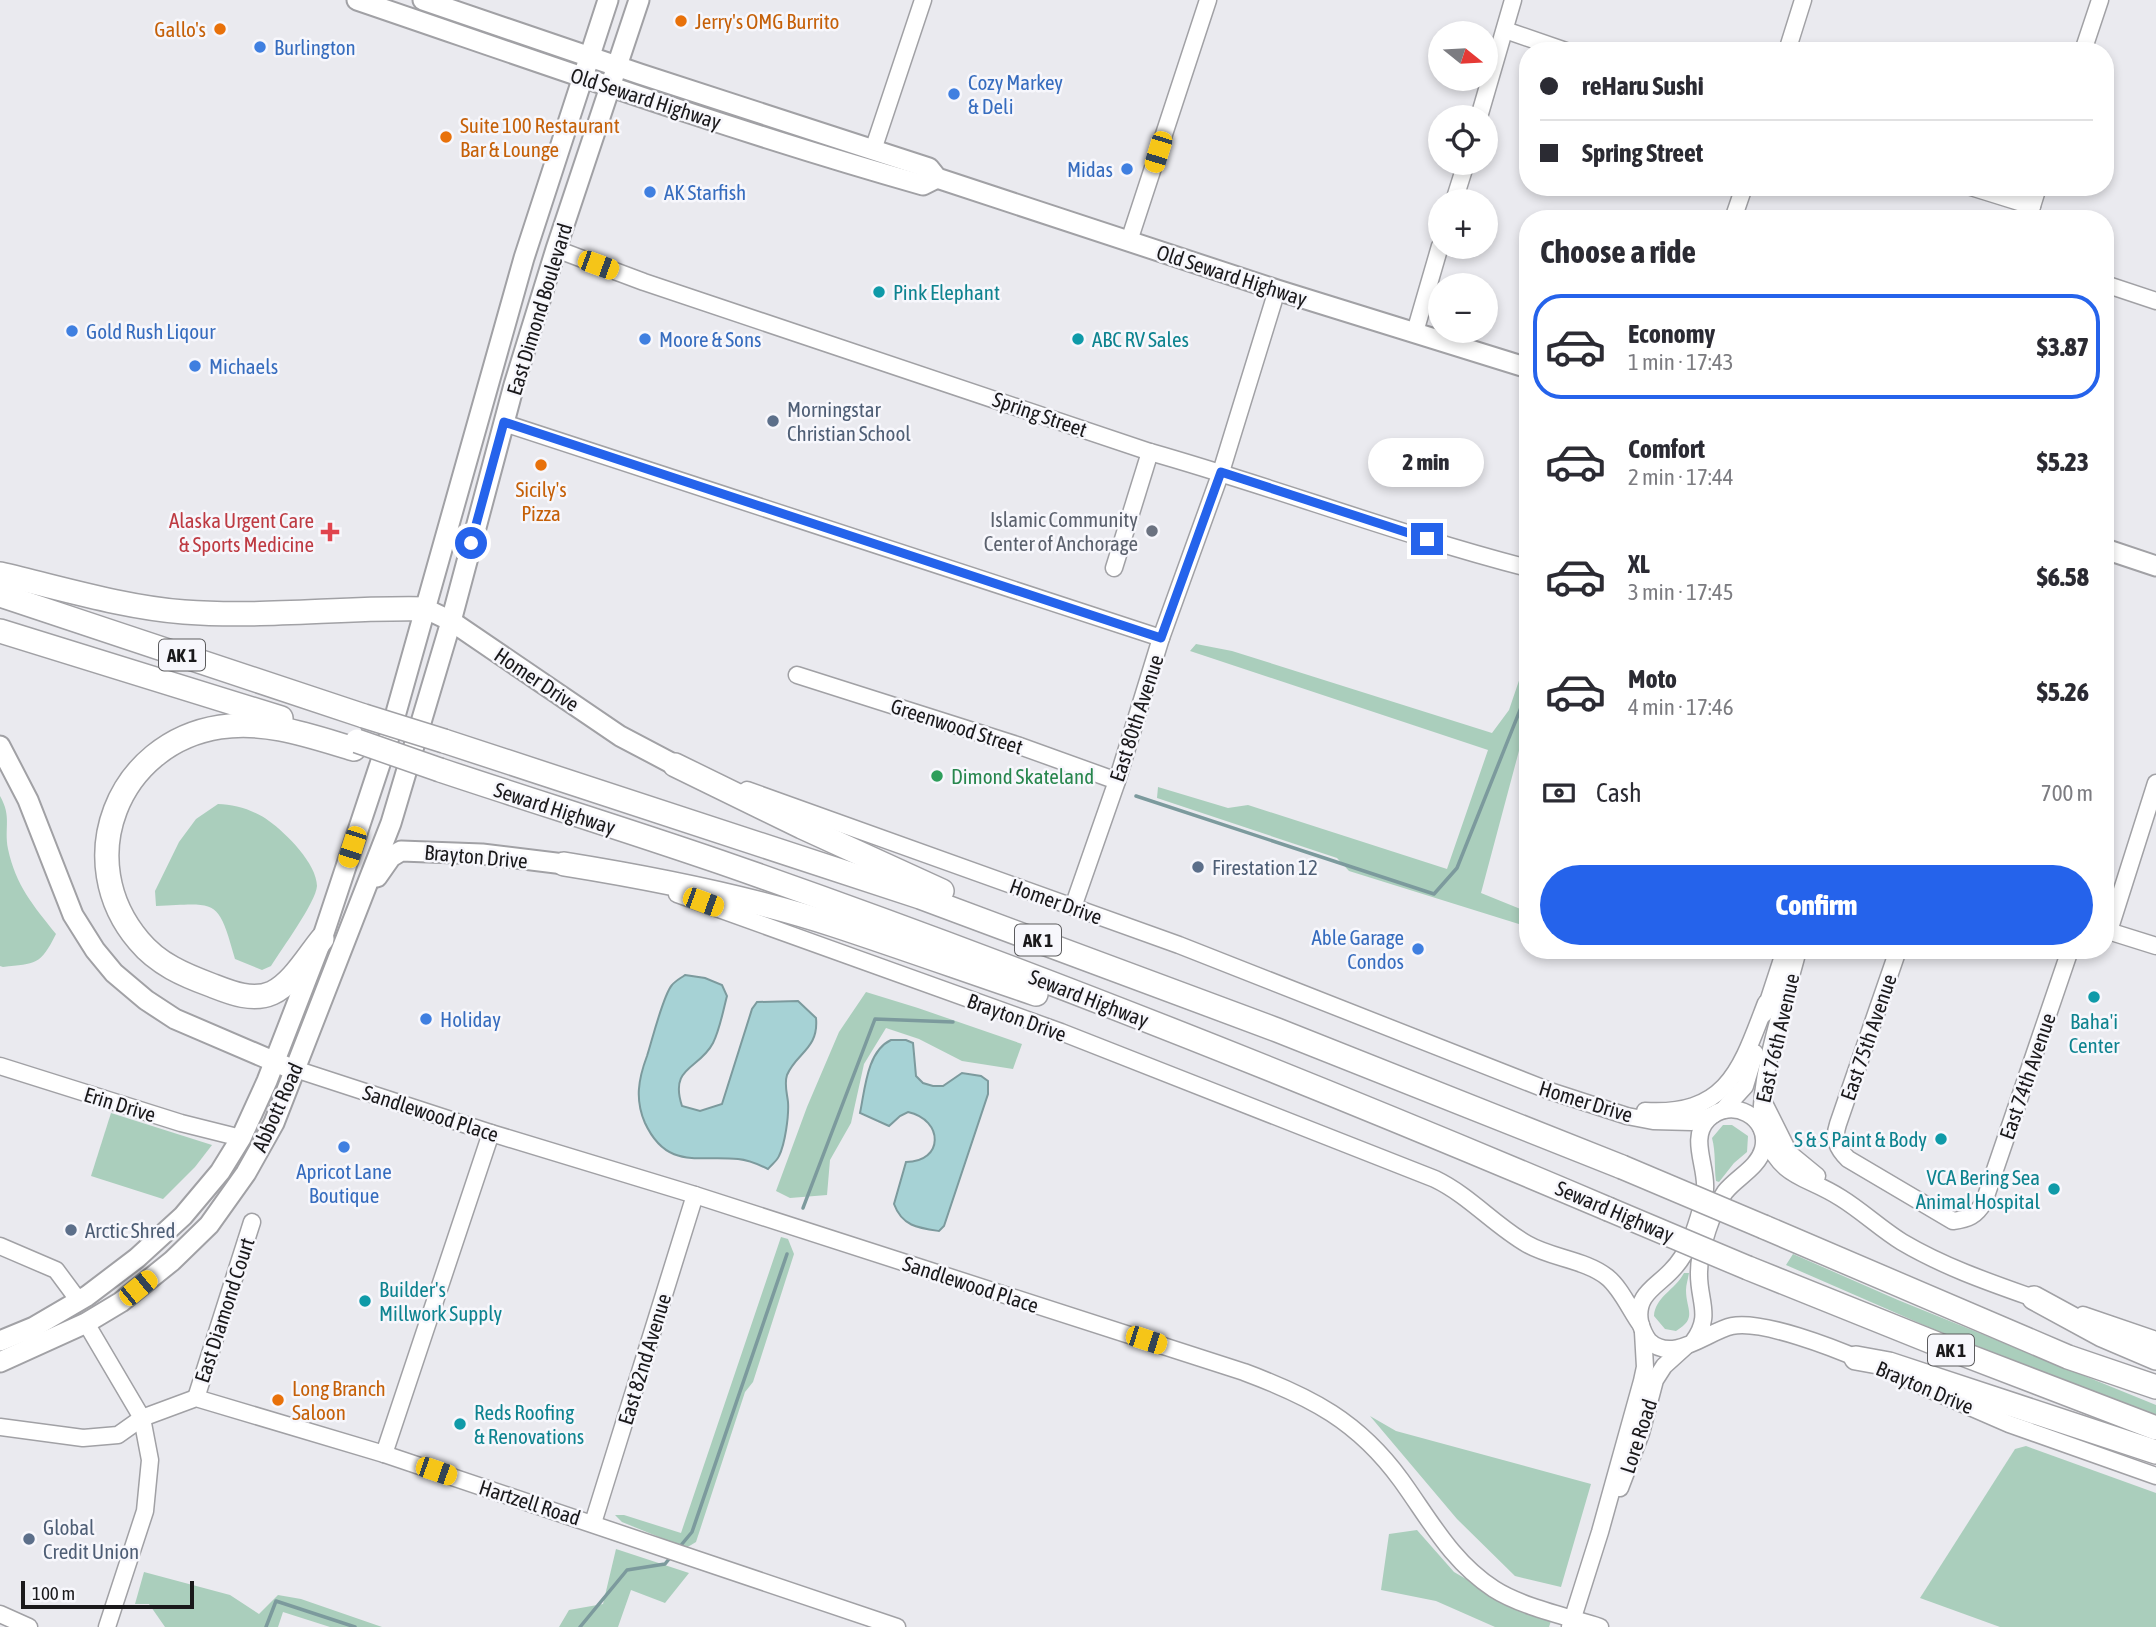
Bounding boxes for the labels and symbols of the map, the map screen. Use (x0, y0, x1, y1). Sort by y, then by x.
place label: Jerry's OMG Burrito (695, 9, 839, 33)
marker: Jerry's OMG Burrito (673, 13, 689, 29)
place label: Gallo's (154, 17, 206, 41)
marker: Gallo's (212, 21, 228, 37)
north arrow (1428, 21, 1498, 91)
place label: Burlington (274, 35, 356, 59)
marker: Burlington (252, 39, 268, 55)
street label: Old Seward Highway (568, 62, 725, 134)
place label: Cozy Markey & Deli (968, 70, 1063, 118)
marker: Cozy Markey & Deli (946, 86, 962, 102)
place label: Suite 100 Restaurant Bar & Lounge (460, 113, 620, 161)
marker: Suite 100 Restaurant Bar & Lounge (438, 129, 454, 145)
car (1142, 129, 1175, 175)
place label: Midas (1067, 157, 1113, 181)
marker: Midas (1119, 161, 1135, 177)
place label: AK Starfish (664, 180, 746, 204)
marker: AK Starfish (642, 184, 658, 200)
street label: East Dimond Boulevard (501, 220, 577, 398)
street label: Old Seward Highway (1154, 239, 1311, 311)
car (575, 248, 622, 282)
place label: Pink Elephant (893, 280, 1000, 304)
marker: Pink Elephant (871, 284, 887, 300)
place label: Gold Rush Liqour (86, 319, 216, 343)
marker: Gold Rush Liqour (64, 323, 80, 339)
place label: Moore & Sons (659, 327, 762, 351)
place label: ABC RV Sales (1092, 327, 1189, 351)
marker: Moore & Sons (637, 331, 653, 347)
marker: ABC RV Sales (1070, 331, 1086, 347)
place label: Michaels (209, 354, 278, 378)
marker: Michaels (187, 358, 203, 374)
street label: Spring Street (990, 387, 1090, 441)
place label: Morningstar Christian School (787, 397, 911, 445)
marker: Morningstar Christian School (765, 413, 781, 429)
callout: 2 min (1369, 438, 1485, 486)
marker: Sicily's Pizza (533, 457, 549, 473)
place label: Sicily's Pizza (515, 477, 567, 525)
place label: Islamic Community Center of Anchorage (984, 507, 1138, 555)
place label: Alaska Urgent Care & Sports Medicine (169, 508, 314, 556)
marker: Alaska Urgent Care & Sports Medicine (320, 522, 340, 542)
marker: Islamic Community Center of Anchorage (1144, 523, 1160, 539)
route end (1411, 523, 1443, 555)
route start (455, 527, 487, 559)
road number: AK 1 (159, 640, 205, 670)
street label: Homer Drive (490, 642, 584, 716)
street label: East 80th Avenue (1104, 652, 1168, 784)
street label: Greenwood Street (888, 693, 1026, 759)
place label: Dimond Skateland (951, 764, 1094, 788)
marker: Dimond Skateland (929, 768, 945, 784)
street label: Seward Highway (491, 777, 619, 839)
car (336, 824, 369, 870)
street label: Brayton Drive (423, 840, 529, 872)
place label: Firestation 12 (1212, 855, 1318, 879)
marker: Firestation 12 (1190, 859, 1206, 875)
street label: Homer Drive (1007, 873, 1105, 929)
car (680, 885, 727, 919)
road number: AK 1 (1015, 924, 1061, 956)
place label: Able Garage Condos (1311, 925, 1404, 973)
marker: Able Garage Condos (1410, 941, 1426, 957)
street label: Seward Highway (1026, 964, 1153, 1032)
street label: East 76th Avenue (1750, 971, 1804, 1105)
street label: East 75th Avenue (1835, 971, 1901, 1103)
street label: Brayton Drive (964, 988, 1070, 1046)
marker: Baha'i Center (2086, 989, 2102, 1005)
place label: Holiday (440, 1007, 501, 1031)
place label: Baha'i Center (2069, 1009, 2120, 1057)
street label: East 74th Avenue (1994, 1010, 2060, 1142)
marker: Holiday (418, 1011, 434, 1027)
street label: Abbott Road (247, 1059, 307, 1155)
street label: Homer Drive (1536, 1075, 1636, 1127)
street label: Sandlewood Place (360, 1080, 502, 1146)
street label: Erin Drive (81, 1082, 159, 1126)
place label: S & S Paint & Body (1794, 1127, 1927, 1151)
marker: S & S Paint & Body (1933, 1131, 1949, 1147)
marker: Apricot Lane Boutique (336, 1139, 352, 1155)
place label: Apricot Lane Boutique (296, 1159, 392, 1207)
place label: VCA Bering Sea Animal Hospital (1916, 1165, 2040, 1213)
street label: Seward Highway (1552, 1175, 1678, 1247)
marker: VCA Bering Sea Animal Hospital (2046, 1181, 2062, 1197)
place label: Arctic Shred (85, 1218, 175, 1242)
marker: Arctic Shred (63, 1222, 79, 1238)
street label: East Diamond Court (189, 1235, 259, 1385)
street label: Sandlewood Place (900, 1251, 1042, 1317)
car (116, 1267, 161, 1309)
place label: Builder's Millwork Supply (379, 1277, 503, 1325)
street label: East 82nd Avenue (613, 1290, 675, 1428)
marker: Builder's Millwork Supply (357, 1293, 373, 1309)
car (1123, 1324, 1170, 1356)
road number: AK 1 (1928, 1334, 1974, 1366)
street label: Brayton Drive (1873, 1356, 1977, 1418)
place label: Long Branch Saloon (292, 1376, 386, 1424)
marker: Long Branch Saloon (270, 1392, 286, 1408)
street label: Lore Road (1615, 1396, 1661, 1476)
place label: Reds Roofing & Renovations (474, 1400, 584, 1448)
marker: Reds Roofing & Renovations (452, 1416, 468, 1432)
car (413, 1454, 460, 1488)
street label: Hartzell Road (476, 1474, 584, 1530)
place label: Global Credit Union (43, 1515, 139, 1563)
marker: Global Credit Union (21, 1531, 37, 1547)
scale bar (21, 1578, 194, 1610)

